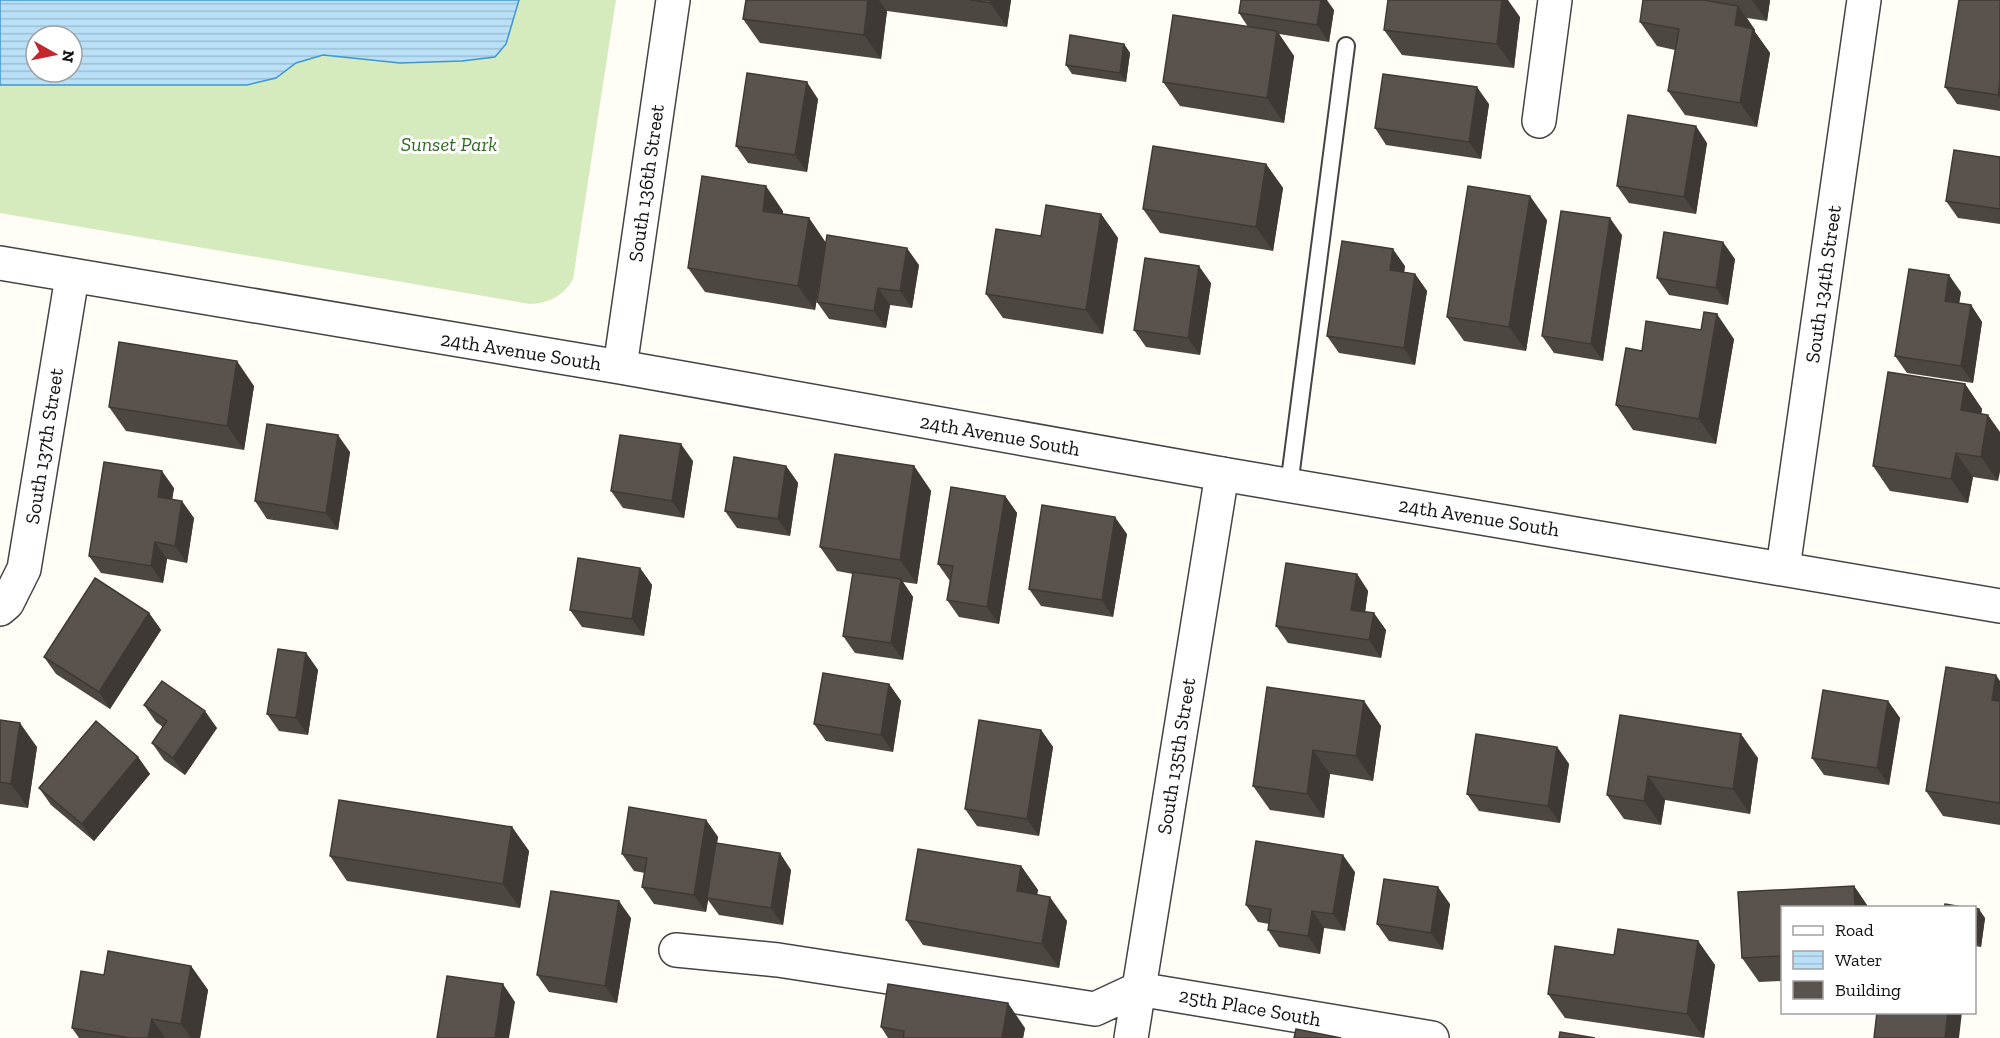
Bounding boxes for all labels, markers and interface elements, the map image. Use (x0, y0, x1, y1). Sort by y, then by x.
north arrow (24, 24, 84, 84)
text: N (58, 49, 79, 64)
street label: South 136th Street (623, 102, 669, 263)
park label: Sunset Park (401, 132, 497, 156)
street label: South 134th Street (1800, 203, 1846, 364)
street label: 24th Avenue South (439, 326, 604, 376)
street label: South 137th Street (20, 366, 68, 526)
street label: 24th Avenue South (918, 409, 1083, 461)
street label: 24th Avenue South (1397, 492, 1562, 542)
street label: South 135th Street (1152, 675, 1200, 836)
legend (1781, 906, 1976, 1014)
text: Road (1835, 919, 1874, 941)
text: Water (1835, 949, 1882, 971)
text: Building (1835, 979, 1901, 1001)
street label: 25th Place South (1177, 983, 1324, 1031)

